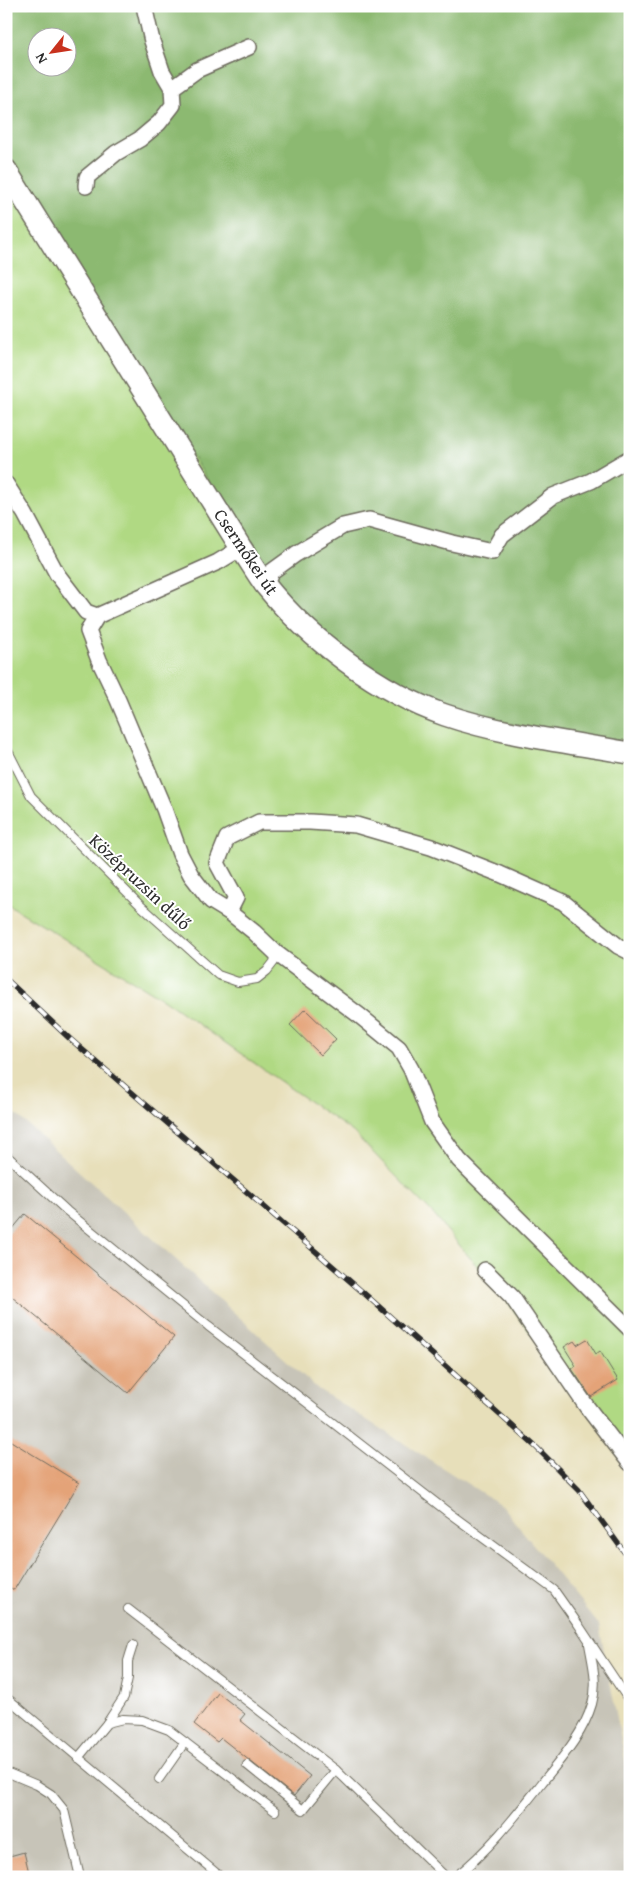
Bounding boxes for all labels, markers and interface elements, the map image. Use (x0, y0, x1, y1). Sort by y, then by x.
north arrow (28, 28, 78, 78)
text: N (29, 49, 52, 68)
street label: Csermőkei út (208, 503, 286, 601)
street label: Középruzsin dűlő (83, 827, 197, 936)

